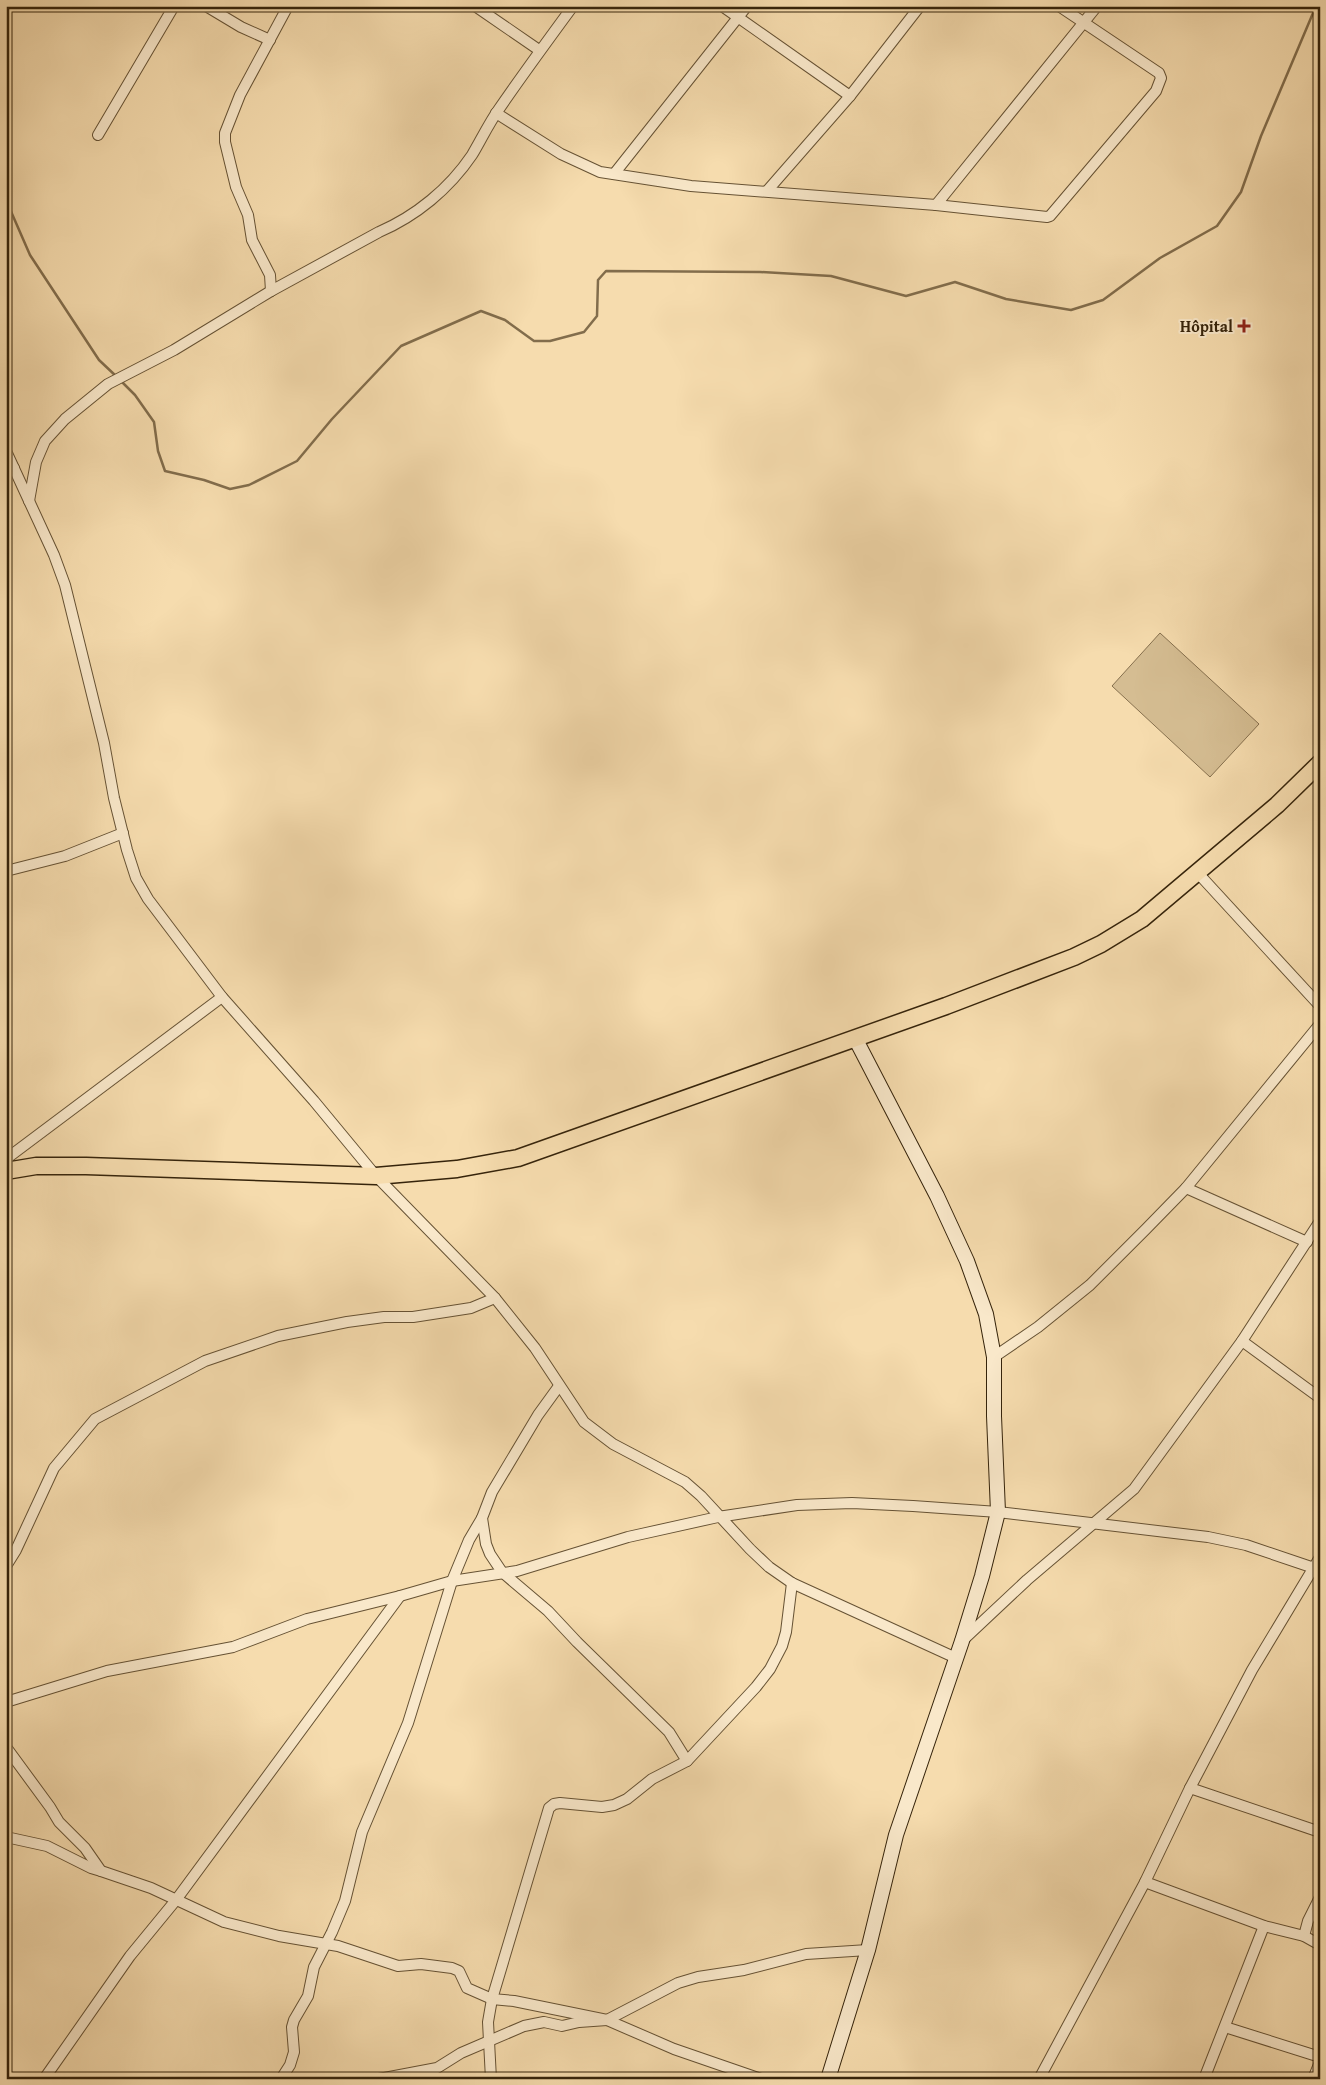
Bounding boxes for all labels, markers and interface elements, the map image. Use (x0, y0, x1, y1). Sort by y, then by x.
place label: Hôpital (1180, 314, 1233, 338)
marker: Hôpital (1237, 319, 1251, 333)

